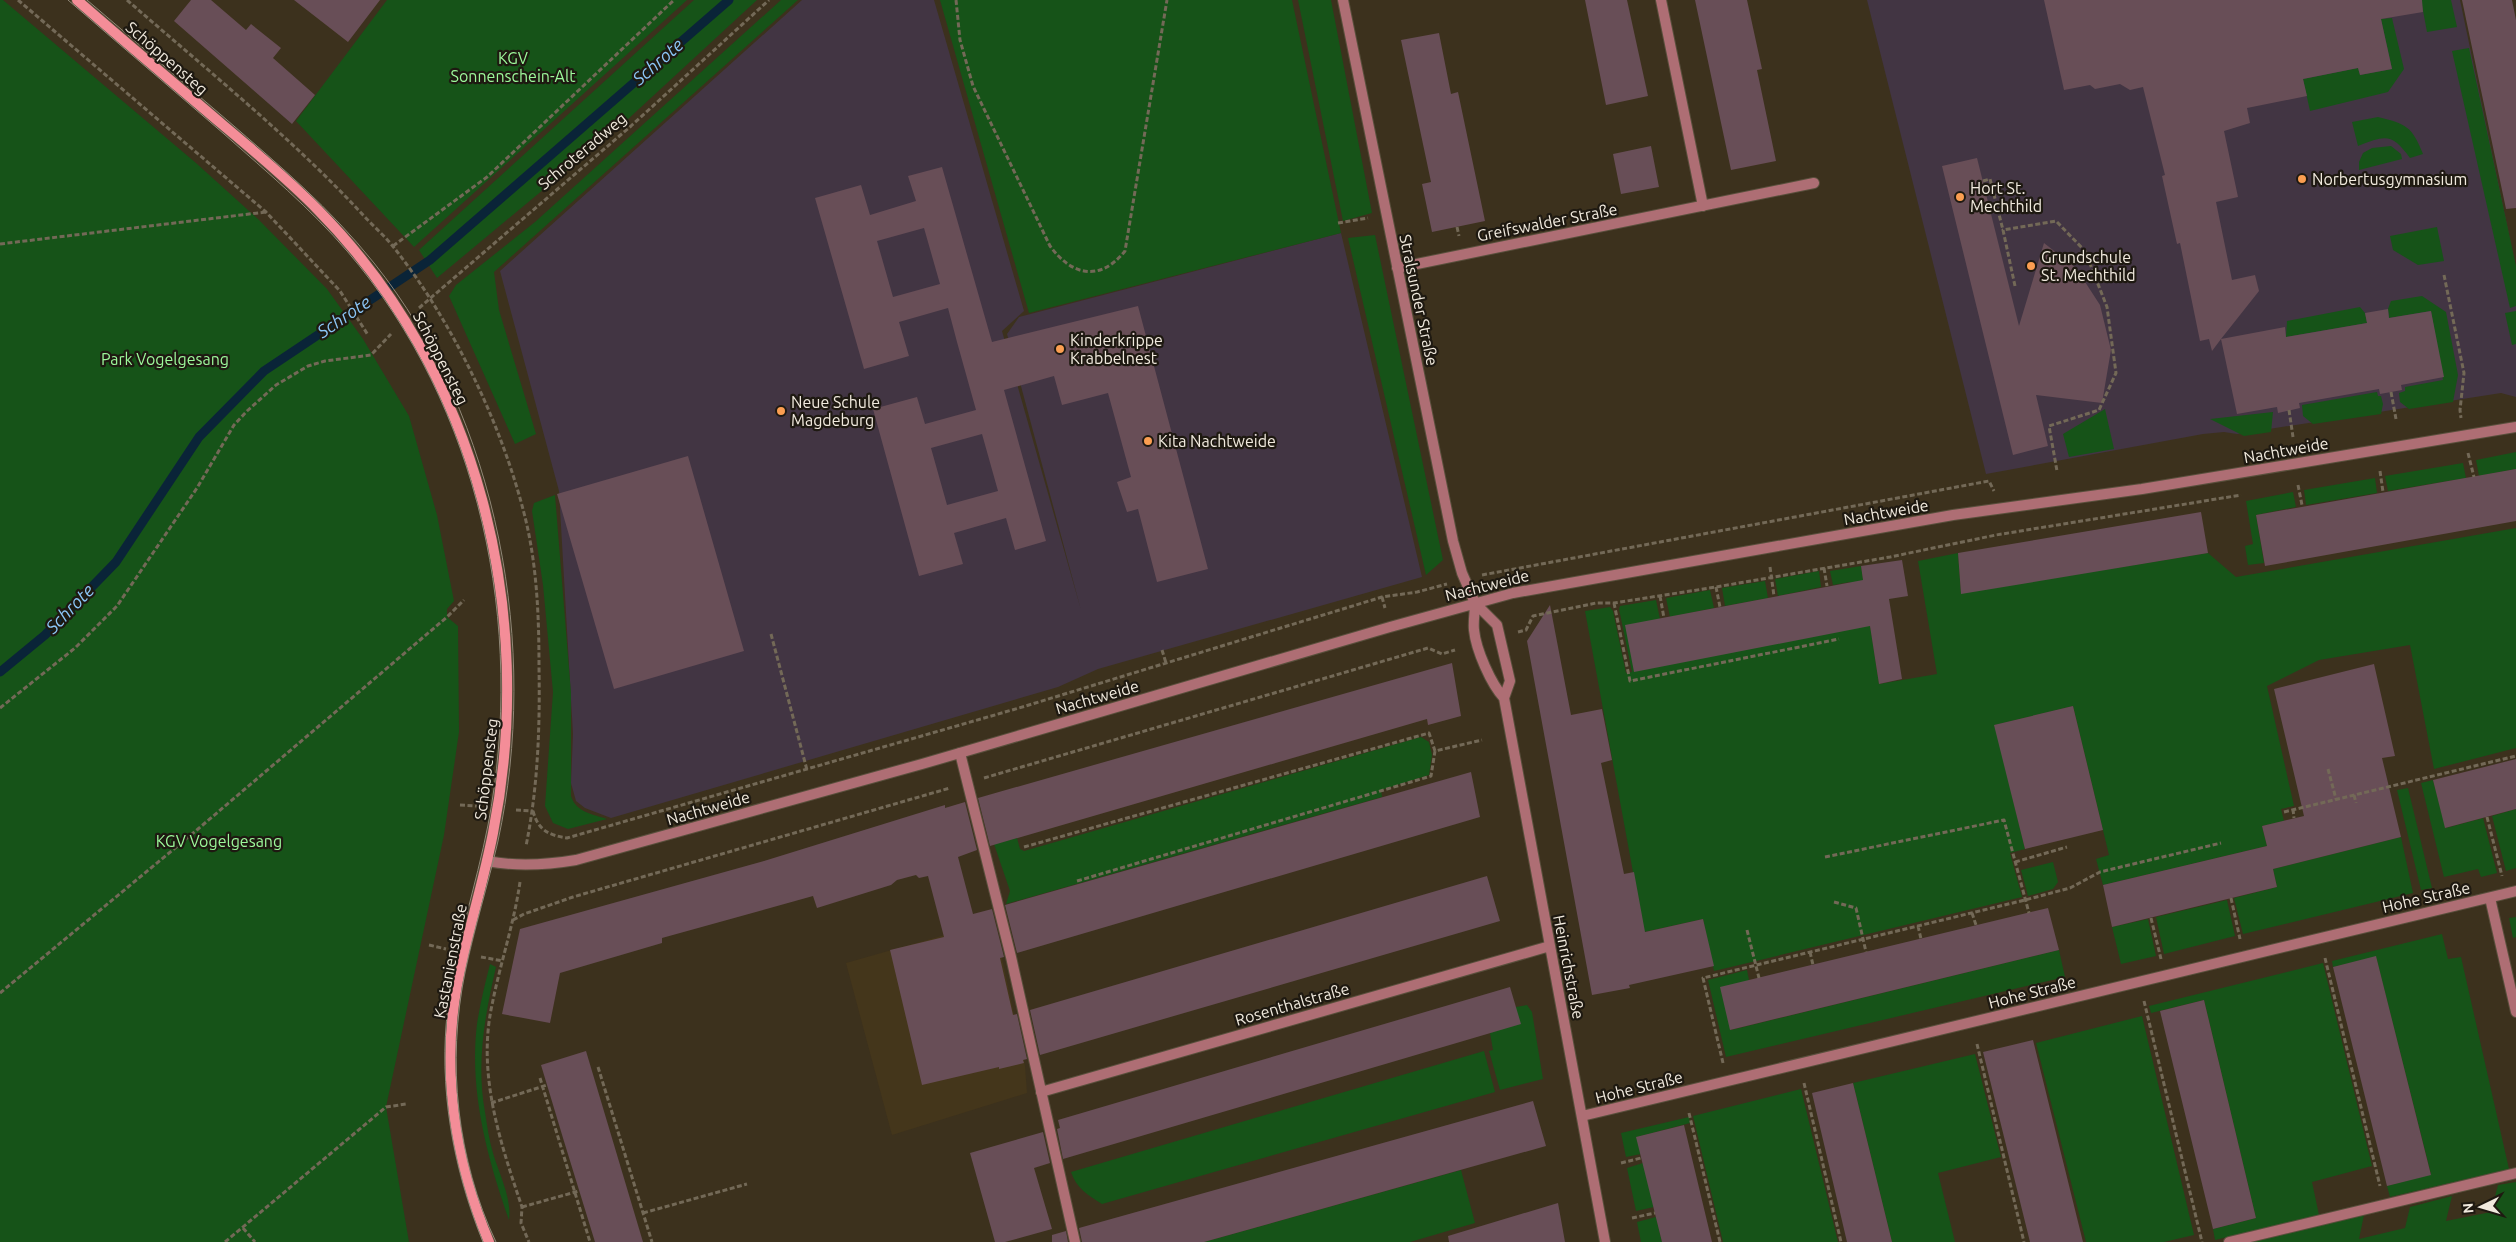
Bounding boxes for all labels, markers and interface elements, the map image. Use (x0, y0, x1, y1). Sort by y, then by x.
street label: Schöppensteg (123, 18, 211, 98)
water label: Schrote (627, 34, 687, 89)
park label: KGV Sonnenschein-Alt (451, 49, 576, 85)
street label: Schroteradweg (534, 109, 630, 193)
place label: Norbertusgymnasium (2312, 170, 2467, 188)
marker: Norbertusgymnasium (2296, 173, 2308, 185)
place label: Hort St. Mechthild (1970, 179, 2042, 215)
marker: Hort St. Mechthild (1954, 191, 1966, 203)
street label: Greifswalder Straße (1475, 200, 1619, 244)
street label: Stralsunder Straße (1396, 233, 1442, 367)
place label: Grundschule St. Mechthild (2041, 248, 2136, 284)
marker: Grundschule St. Mechthild (2025, 260, 2037, 272)
water label: Schrote (312, 291, 374, 342)
street label: Schöppensteg (410, 308, 472, 408)
place label: Kinderkrippe Krabbelnest (1070, 331, 1163, 367)
marker: Kinderkrippe Krabbelnest (1054, 343, 1066, 355)
park label: Park Vogelgesang (101, 350, 229, 368)
place label: Neue Schule Magdeburg (791, 393, 880, 429)
marker: Neue Schule Magdeburg (775, 405, 787, 417)
place label: Kita Nachtweide (1158, 432, 1276, 450)
street label: Nachtweide (2242, 434, 2330, 466)
marker: Kita Nachtweide (1142, 435, 1154, 447)
street label: Nachtweide (1842, 496, 1930, 528)
street label: Nachtweide (1443, 566, 1531, 604)
water label: Schrote (41, 580, 97, 638)
street label: Nachtweide (1053, 677, 1141, 717)
street label: Schöppensteg (471, 717, 501, 821)
street label: Nachtweide (664, 788, 752, 828)
park label: KGV Vogelgesang (156, 832, 282, 850)
street label: Hohe Straße (2380, 878, 2472, 916)
street label: Kastanienstraße (430, 902, 470, 1020)
street label: Heinrichstraße (1550, 913, 1588, 1021)
street label: Hohe Straße (1986, 972, 2078, 1012)
street label: Rosenthalstraße (1233, 979, 1351, 1029)
street label: Hohe Straße (1593, 1067, 1685, 1107)
north arrow (2456, 1182, 2506, 1232)
text: N (2460, 1202, 2476, 1214)

